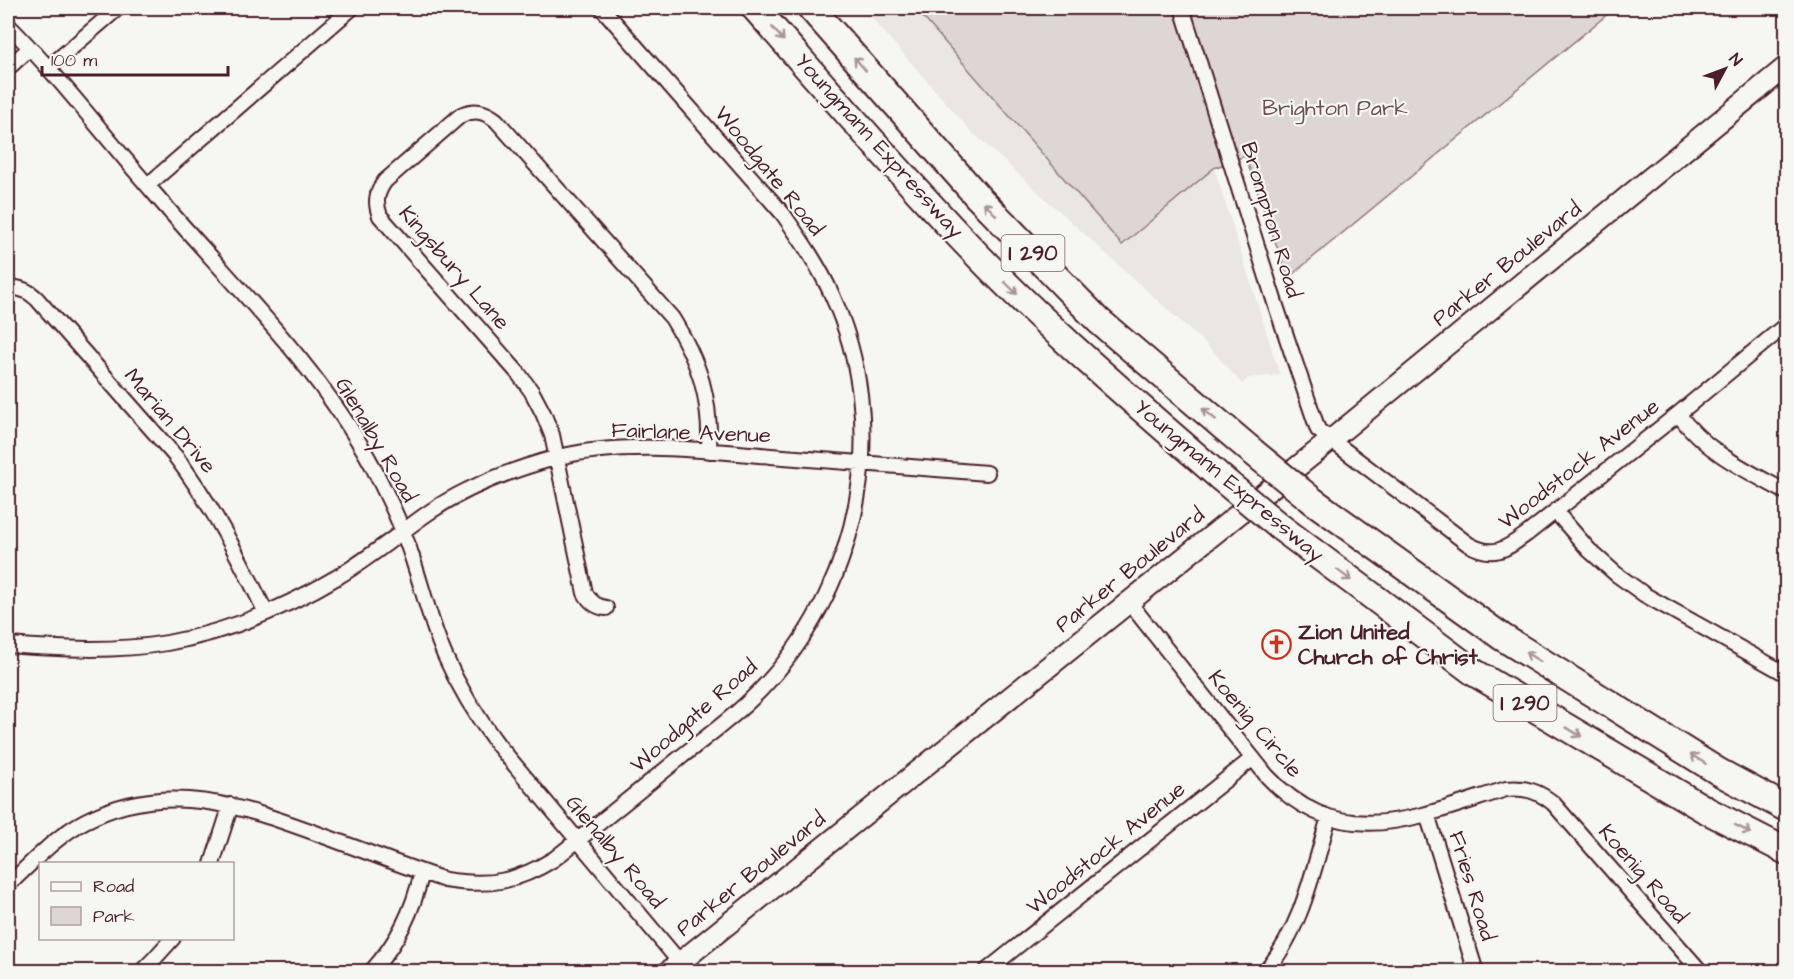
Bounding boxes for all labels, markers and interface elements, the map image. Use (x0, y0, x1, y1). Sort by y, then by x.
one-way arrow (771, 26, 785, 41)
scale bar (42, 39, 228, 77)
north arrow (1695, 39, 1755, 99)
street label: Youngmann Expressway (787, 47, 971, 246)
text: 100 m (51, 48, 97, 73)
text: N (1724, 49, 1747, 71)
one-way arrow (853, 56, 867, 71)
park label: Brighton Park (1262, 93, 1408, 125)
street label: Woodgate Road (706, 99, 831, 243)
street label: Brompton Road (1233, 138, 1309, 302)
street label: Parker Boulevard (1426, 194, 1588, 334)
street label: Kingsbury Lane (390, 199, 517, 338)
one-way arrow (983, 202, 997, 217)
road number: I 290 (1002, 235, 1064, 271)
one-way arrow (1004, 280, 1019, 295)
street label: Marian Drive (117, 362, 223, 480)
street label: Glenalby Road (327, 372, 424, 509)
street label: Woodstock Avenue (1492, 391, 1666, 537)
street label: Youngmann Expressway (1127, 392, 1331, 571)
one-way arrow (1202, 407, 1217, 421)
street label: Fairlane Avenue (611, 415, 771, 451)
street label: Parker Boulevard (1049, 500, 1211, 640)
one-way arrow (1336, 568, 1352, 581)
place label: Zion United Church of Christ (1298, 617, 1479, 673)
church icon: Zion United Church of Christ (1261, 629, 1293, 661)
one-way arrow (1525, 650, 1542, 662)
street label: Woodgate Road (624, 652, 765, 781)
street label: Koenig Circle (1200, 663, 1309, 785)
road number: I 290 (1494, 685, 1556, 721)
one-way arrow (1565, 726, 1582, 738)
one-way arrow (1690, 753, 1707, 765)
street label: Woodstock Avenue (1020, 774, 1192, 922)
street label: Glenalby Road (557, 788, 672, 916)
street label: Parker Boulevard (670, 804, 832, 944)
street label: Koenig Road (1590, 818, 1695, 931)
one-way arrow (1734, 823, 1752, 835)
street label: Fries Road (1441, 827, 1503, 945)
legend (39, 862, 234, 940)
text: Road (93, 874, 134, 899)
text: Park (93, 904, 135, 929)

